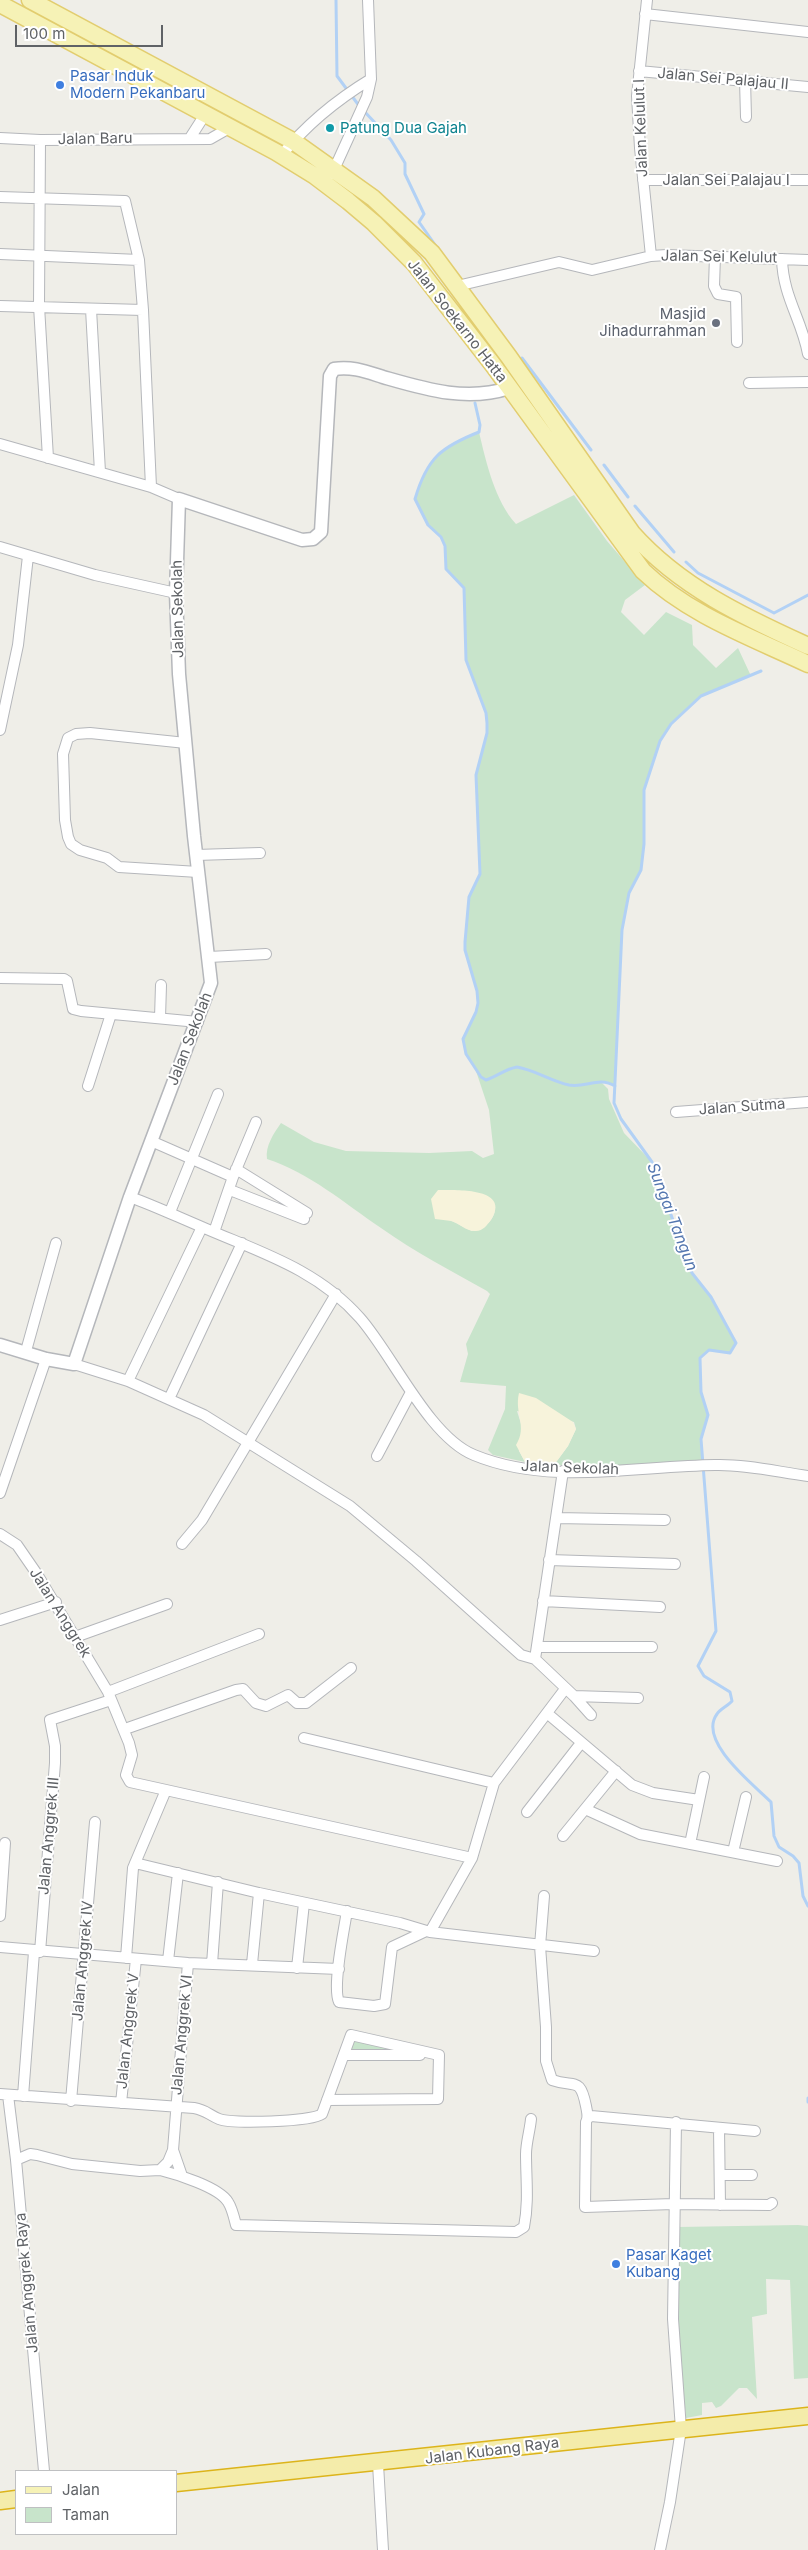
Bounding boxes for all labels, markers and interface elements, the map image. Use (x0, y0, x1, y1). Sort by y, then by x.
scale bar (18, 15, 165, 47)
text: 100 m (23, 24, 65, 43)
street label: Jalan Sei Palajau II (657, 64, 789, 94)
place label: Pasar Induk Modern Pekanbaru (70, 67, 205, 102)
street label: Jalan Kelulut I (630, 78, 652, 178)
marker: Pasar Induk Modern Pekanbaru (54, 79, 66, 91)
place label: Patung Dua Gajah (340, 119, 467, 137)
marker: Patung Dua Gajah (324, 122, 336, 134)
street label: Jalan Baru (57, 129, 133, 149)
street label: Jalan Sei Palajau I (662, 171, 790, 189)
street label: Jalan Sei Kelulut (661, 247, 777, 267)
street label: Jalan Soekarno Hatta (403, 256, 511, 386)
place label: Masjid Jihadurrahman (599, 305, 706, 340)
marker: Masjid Jihadurrahman (710, 317, 722, 329)
street label: Jalan Sekolah (168, 560, 188, 658)
street label: Jalan Sekolah (164, 990, 216, 1088)
street label: Jalan Sutma (698, 1095, 786, 1119)
water label: Sungai Tangun (643, 1160, 701, 1274)
street label: Jalan Sekolah (521, 1457, 619, 1479)
street label: Jalan Anggrek (25, 1565, 95, 1661)
street label: Jalan Anggrek III (35, 1776, 63, 1896)
street label: Jalan Anggrek IV (69, 1900, 97, 2022)
street label: Jalan Anggrek V (113, 1972, 143, 2090)
street label: Jalan Anggrek VI (168, 1974, 196, 2096)
street label: Jalan Anggrek Raya (12, 2212, 42, 2354)
place label: Pasar Kaget Kubang (626, 2246, 712, 2281)
marker: Pasar Kaget Kubang (610, 2258, 622, 2270)
street label: Jalan Kubang Raya (424, 2434, 560, 2468)
legend (15, 2470, 178, 2535)
text: Jalan (62, 2480, 100, 2499)
text: Taman (62, 2505, 109, 2524)

